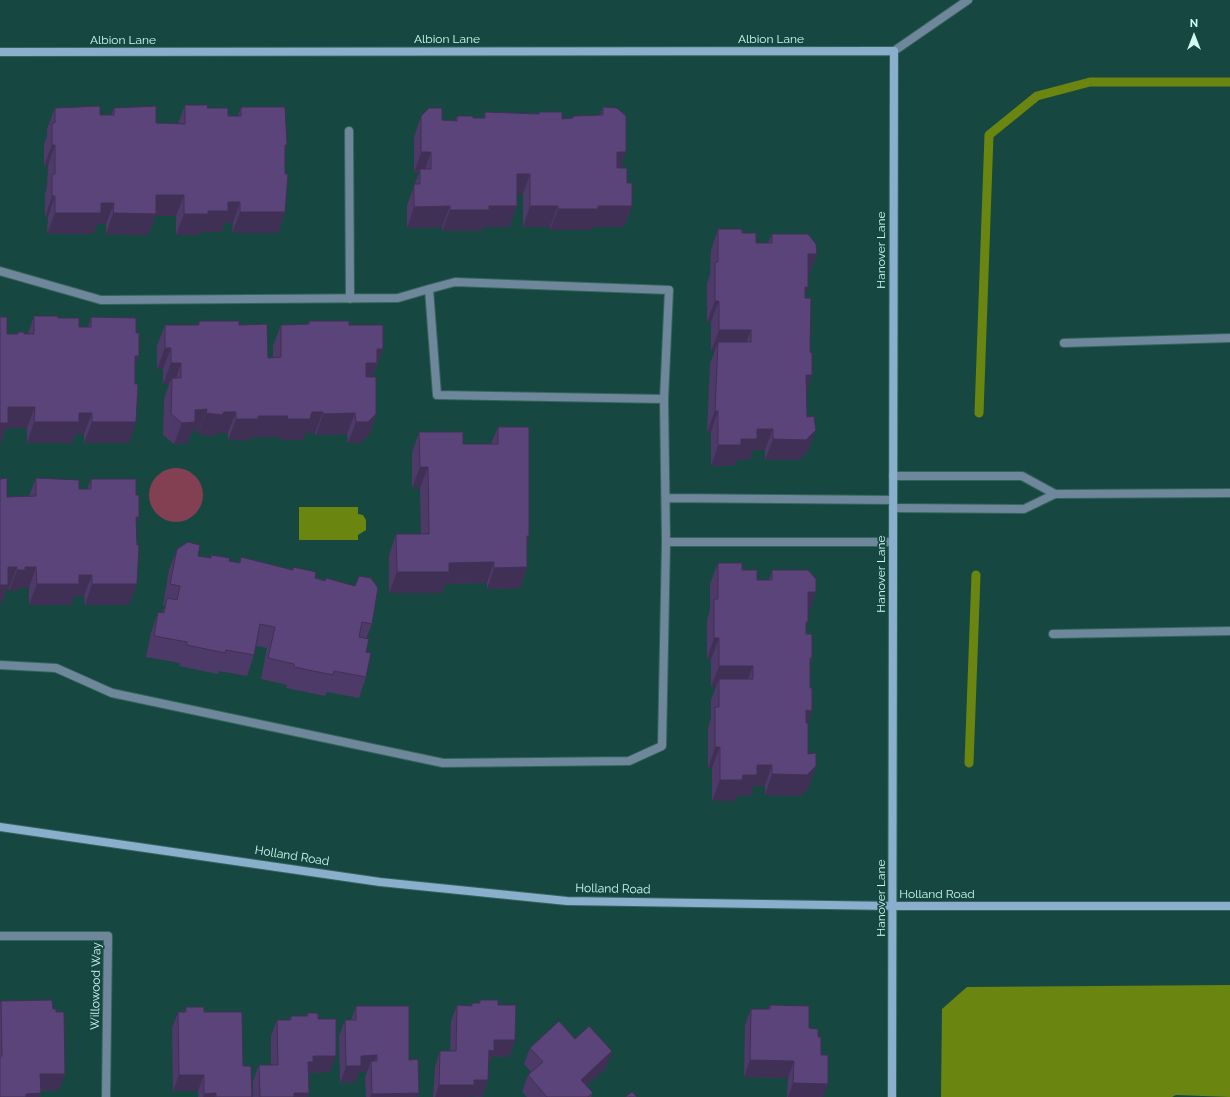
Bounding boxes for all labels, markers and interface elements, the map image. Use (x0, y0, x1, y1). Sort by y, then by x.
north arrow (1174, 16, 1214, 56)
text: N (1190, 17, 1198, 30)
street label: Albion Lane (414, 32, 480, 46)
street label: Albion Lane (738, 32, 804, 46)
street label: Albion Lane (90, 33, 156, 47)
street label: Hanover Lane (874, 211, 888, 289)
street label: Hanover Lane (874, 535, 888, 613)
street label: Holland Road (254, 843, 330, 869)
street label: Hanover Lane (874, 859, 888, 937)
street label: Holland Road (575, 881, 651, 897)
street label: Holland Road (899, 887, 975, 901)
street label: Willowood Way (88, 942, 104, 1030)

